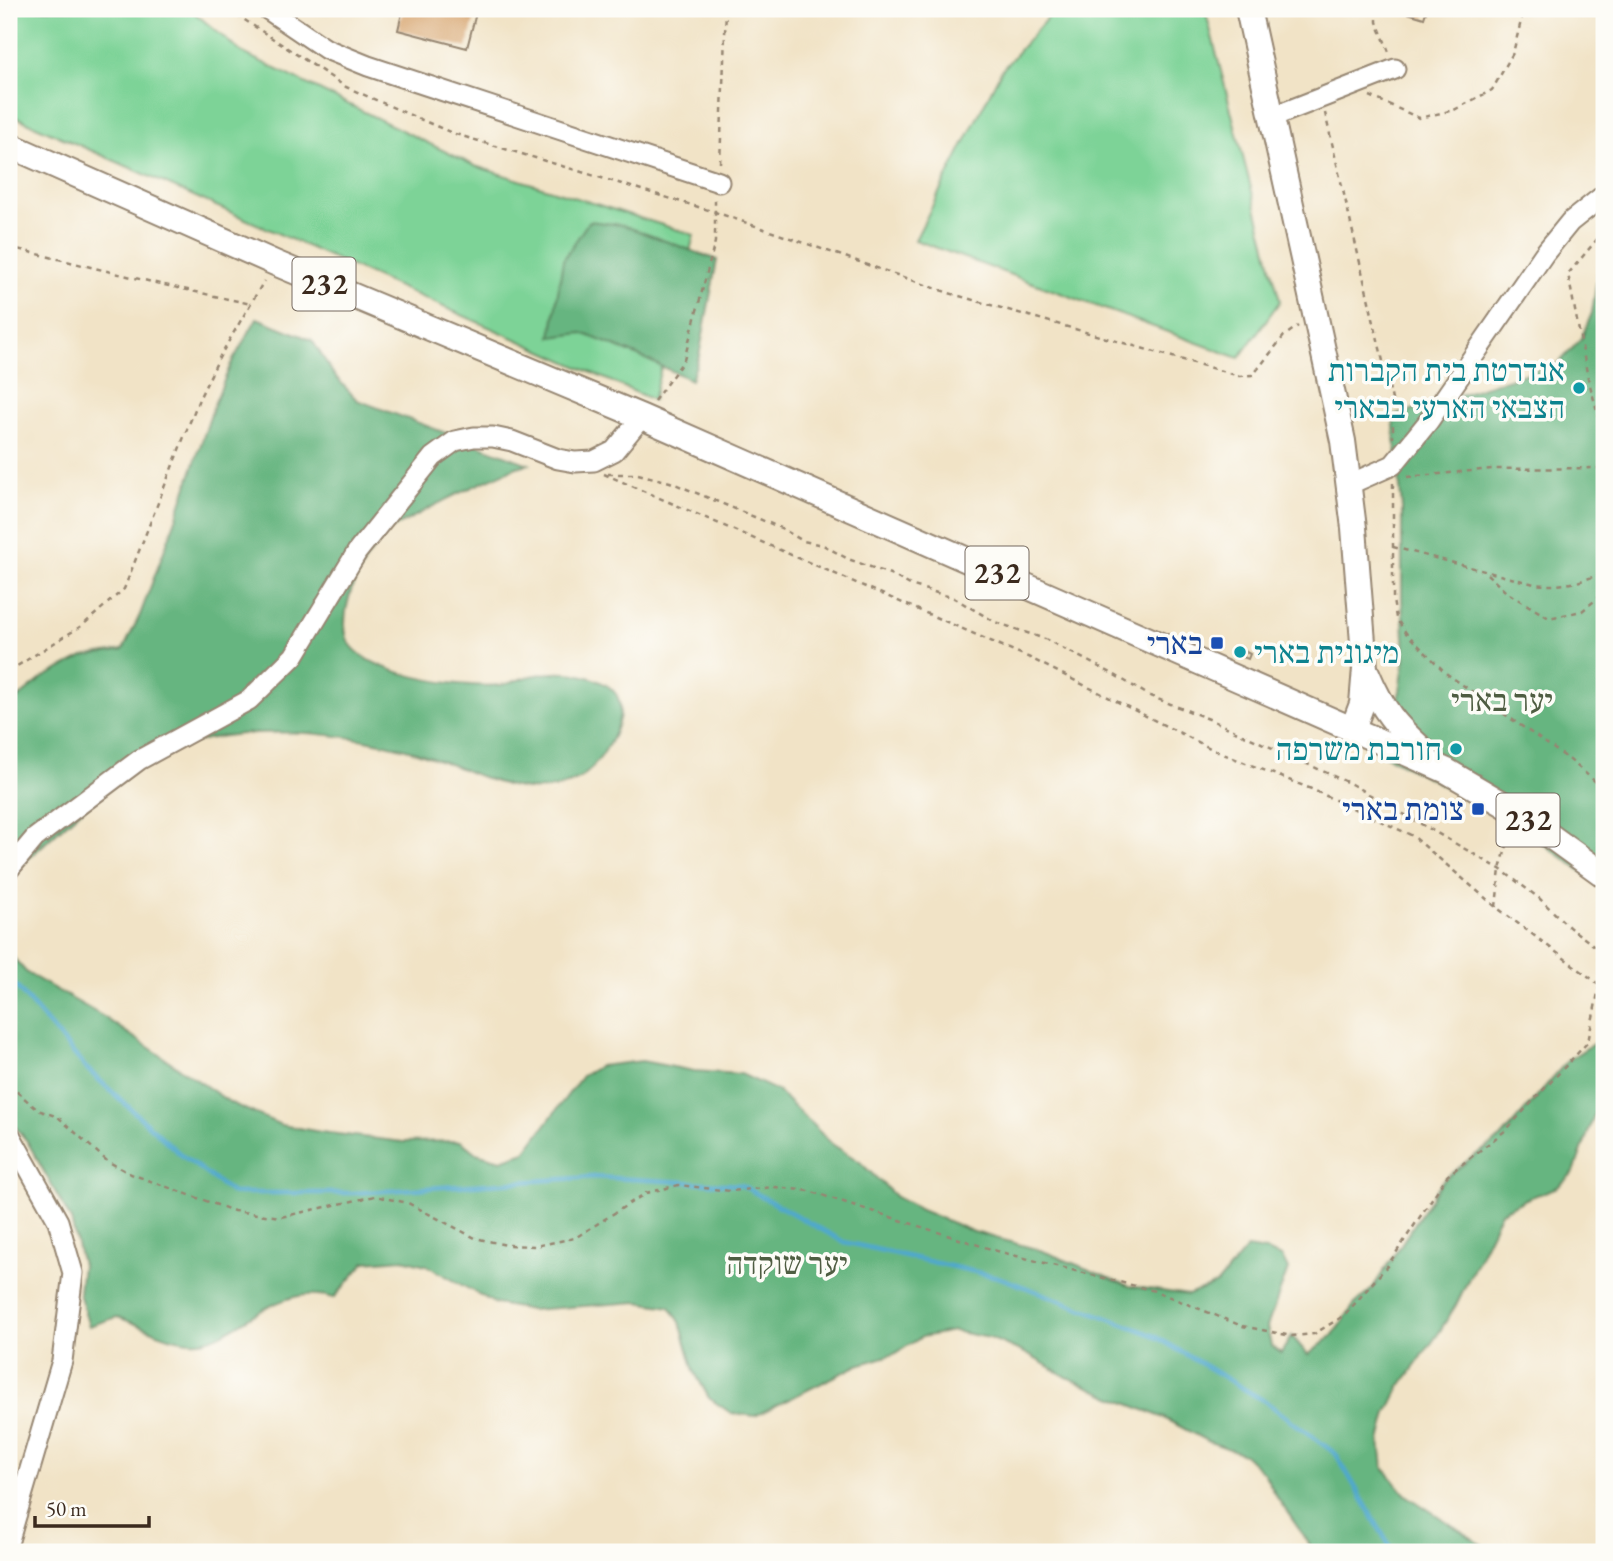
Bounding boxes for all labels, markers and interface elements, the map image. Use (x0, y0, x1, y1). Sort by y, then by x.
road number: 232 (292, 258, 356, 310)
place label: אנדרטת בית הקברות הצבאי הארעי בבארי (1328, 349, 1565, 428)
marker: אנדרטת בית הקברות הצבאי הארעי בבארי (1571, 380, 1587, 396)
road number: 232 (965, 546, 1028, 600)
place label: בארי (1147, 622, 1203, 664)
place label: מיגונית בארי (1254, 631, 1399, 673)
marker: בארי (1209, 635, 1225, 651)
marker: מיגונית בארי (1232, 644, 1248, 660)
park label: יער בארי (1451, 679, 1553, 721)
place label: חורבת משרפה (1275, 728, 1442, 770)
marker: חורבת משרפה (1448, 741, 1464, 757)
place label: צומת בארי (1342, 788, 1464, 830)
road number: 232 (1496, 793, 1560, 846)
marker: צומת בארי (1470, 801, 1486, 817)
park label: יער שוקדה (726, 1242, 848, 1284)
scale bar (35, 1484, 149, 1528)
text: 50 m (46, 1495, 87, 1522)

